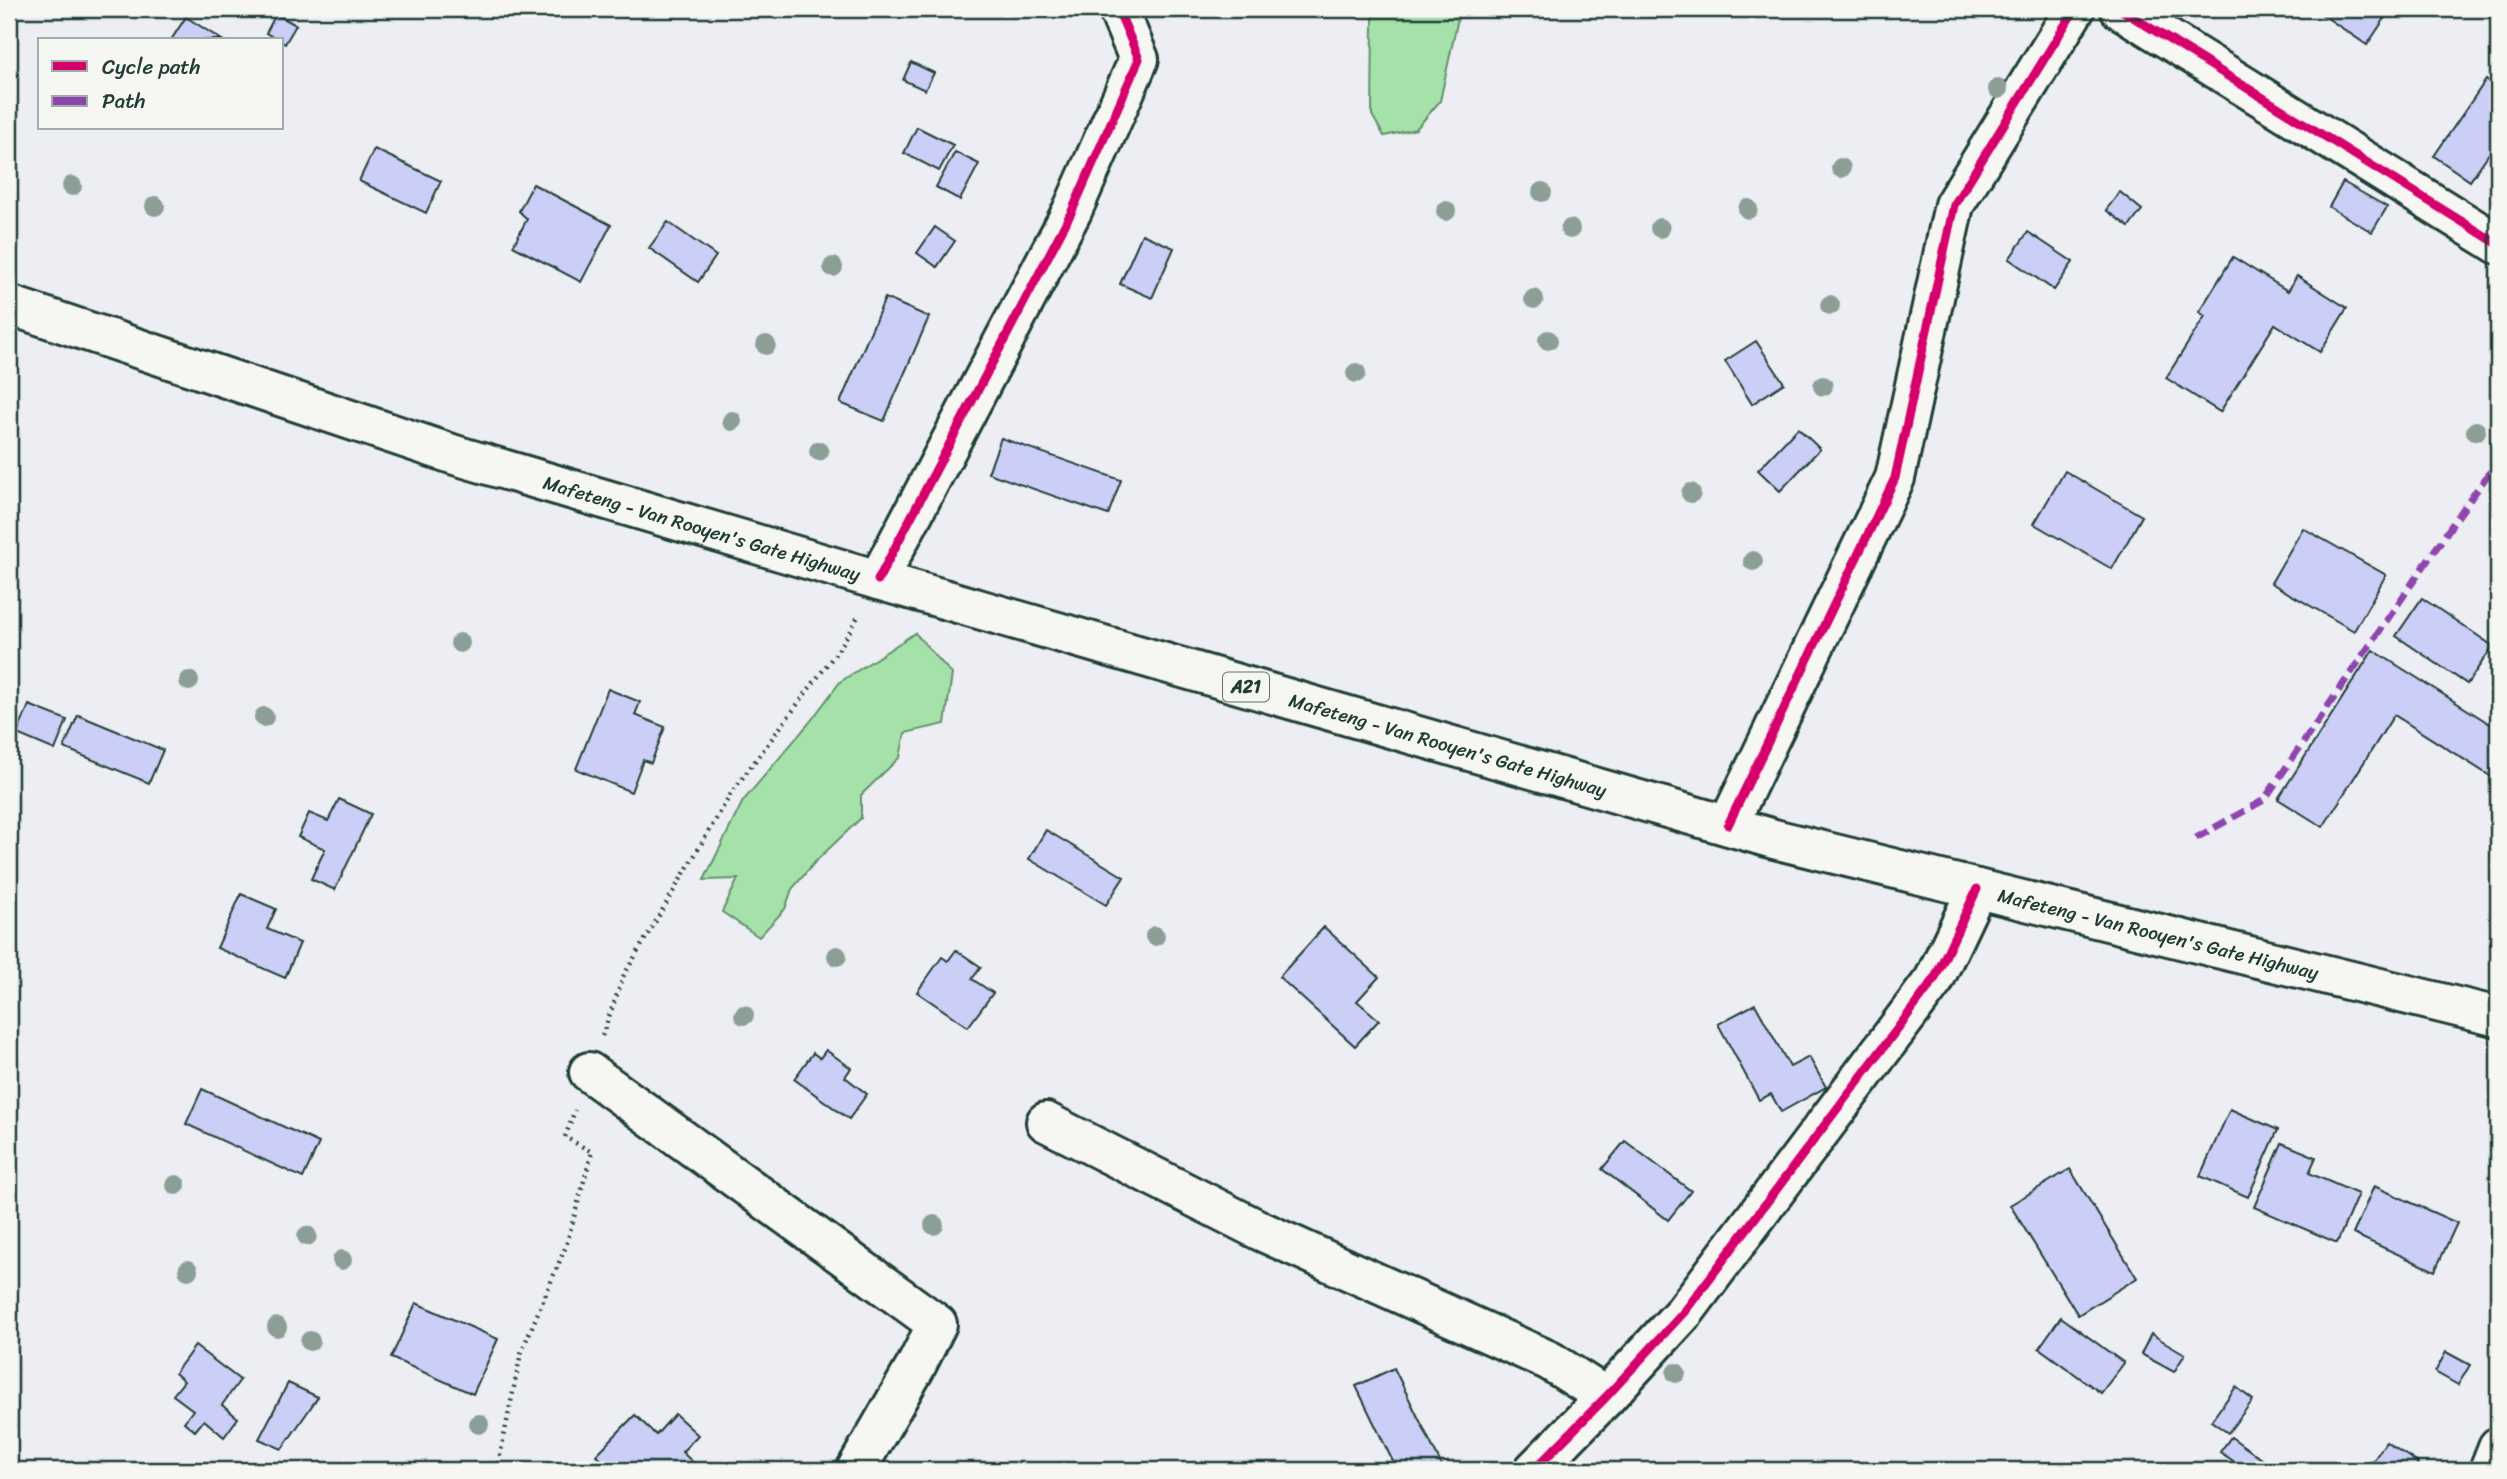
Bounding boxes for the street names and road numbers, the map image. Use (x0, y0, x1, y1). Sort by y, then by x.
street label: Mafeteng - Van Rooyen's Gate Highway (539, 466, 864, 591)
road number: A21 (1223, 672, 1269, 702)
street label: Mafeteng - Van Rooyen's Gate Highway (1285, 684, 1611, 807)
street label: Mafeteng - Van Rooyen's Gate Highway (1994, 879, 2322, 989)

